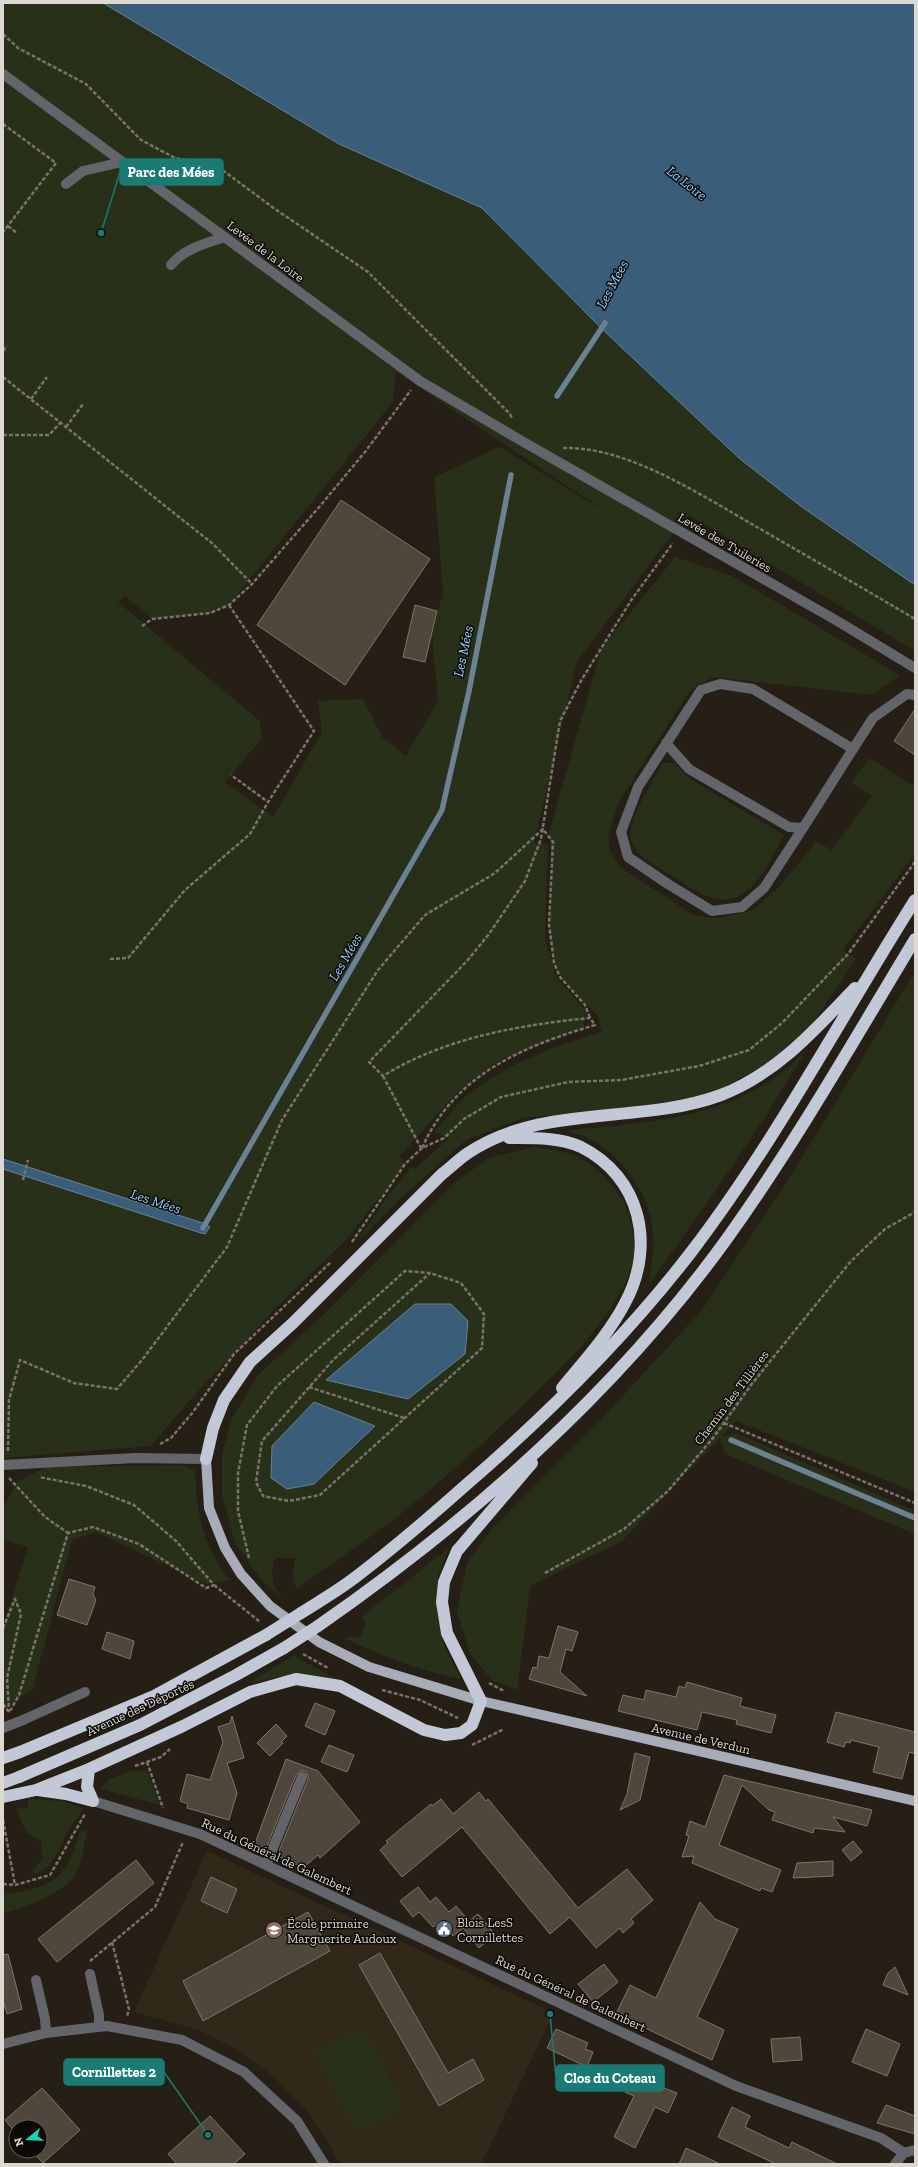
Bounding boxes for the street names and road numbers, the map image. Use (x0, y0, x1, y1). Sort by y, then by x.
street label: Levée de la Loire (224, 218, 307, 285)
street label: Levée des Tuileries (675, 510, 775, 575)
street label: Chemin des Tillières (691, 1347, 772, 1447)
street label: Avenue des Déportés (84, 1676, 197, 1739)
street label: Avenue de Verdun (650, 1720, 752, 1757)
street label: Rue du Général de Galembert (199, 1815, 354, 1898)
street label: Rue du Général de Galembert (493, 1952, 648, 2035)

